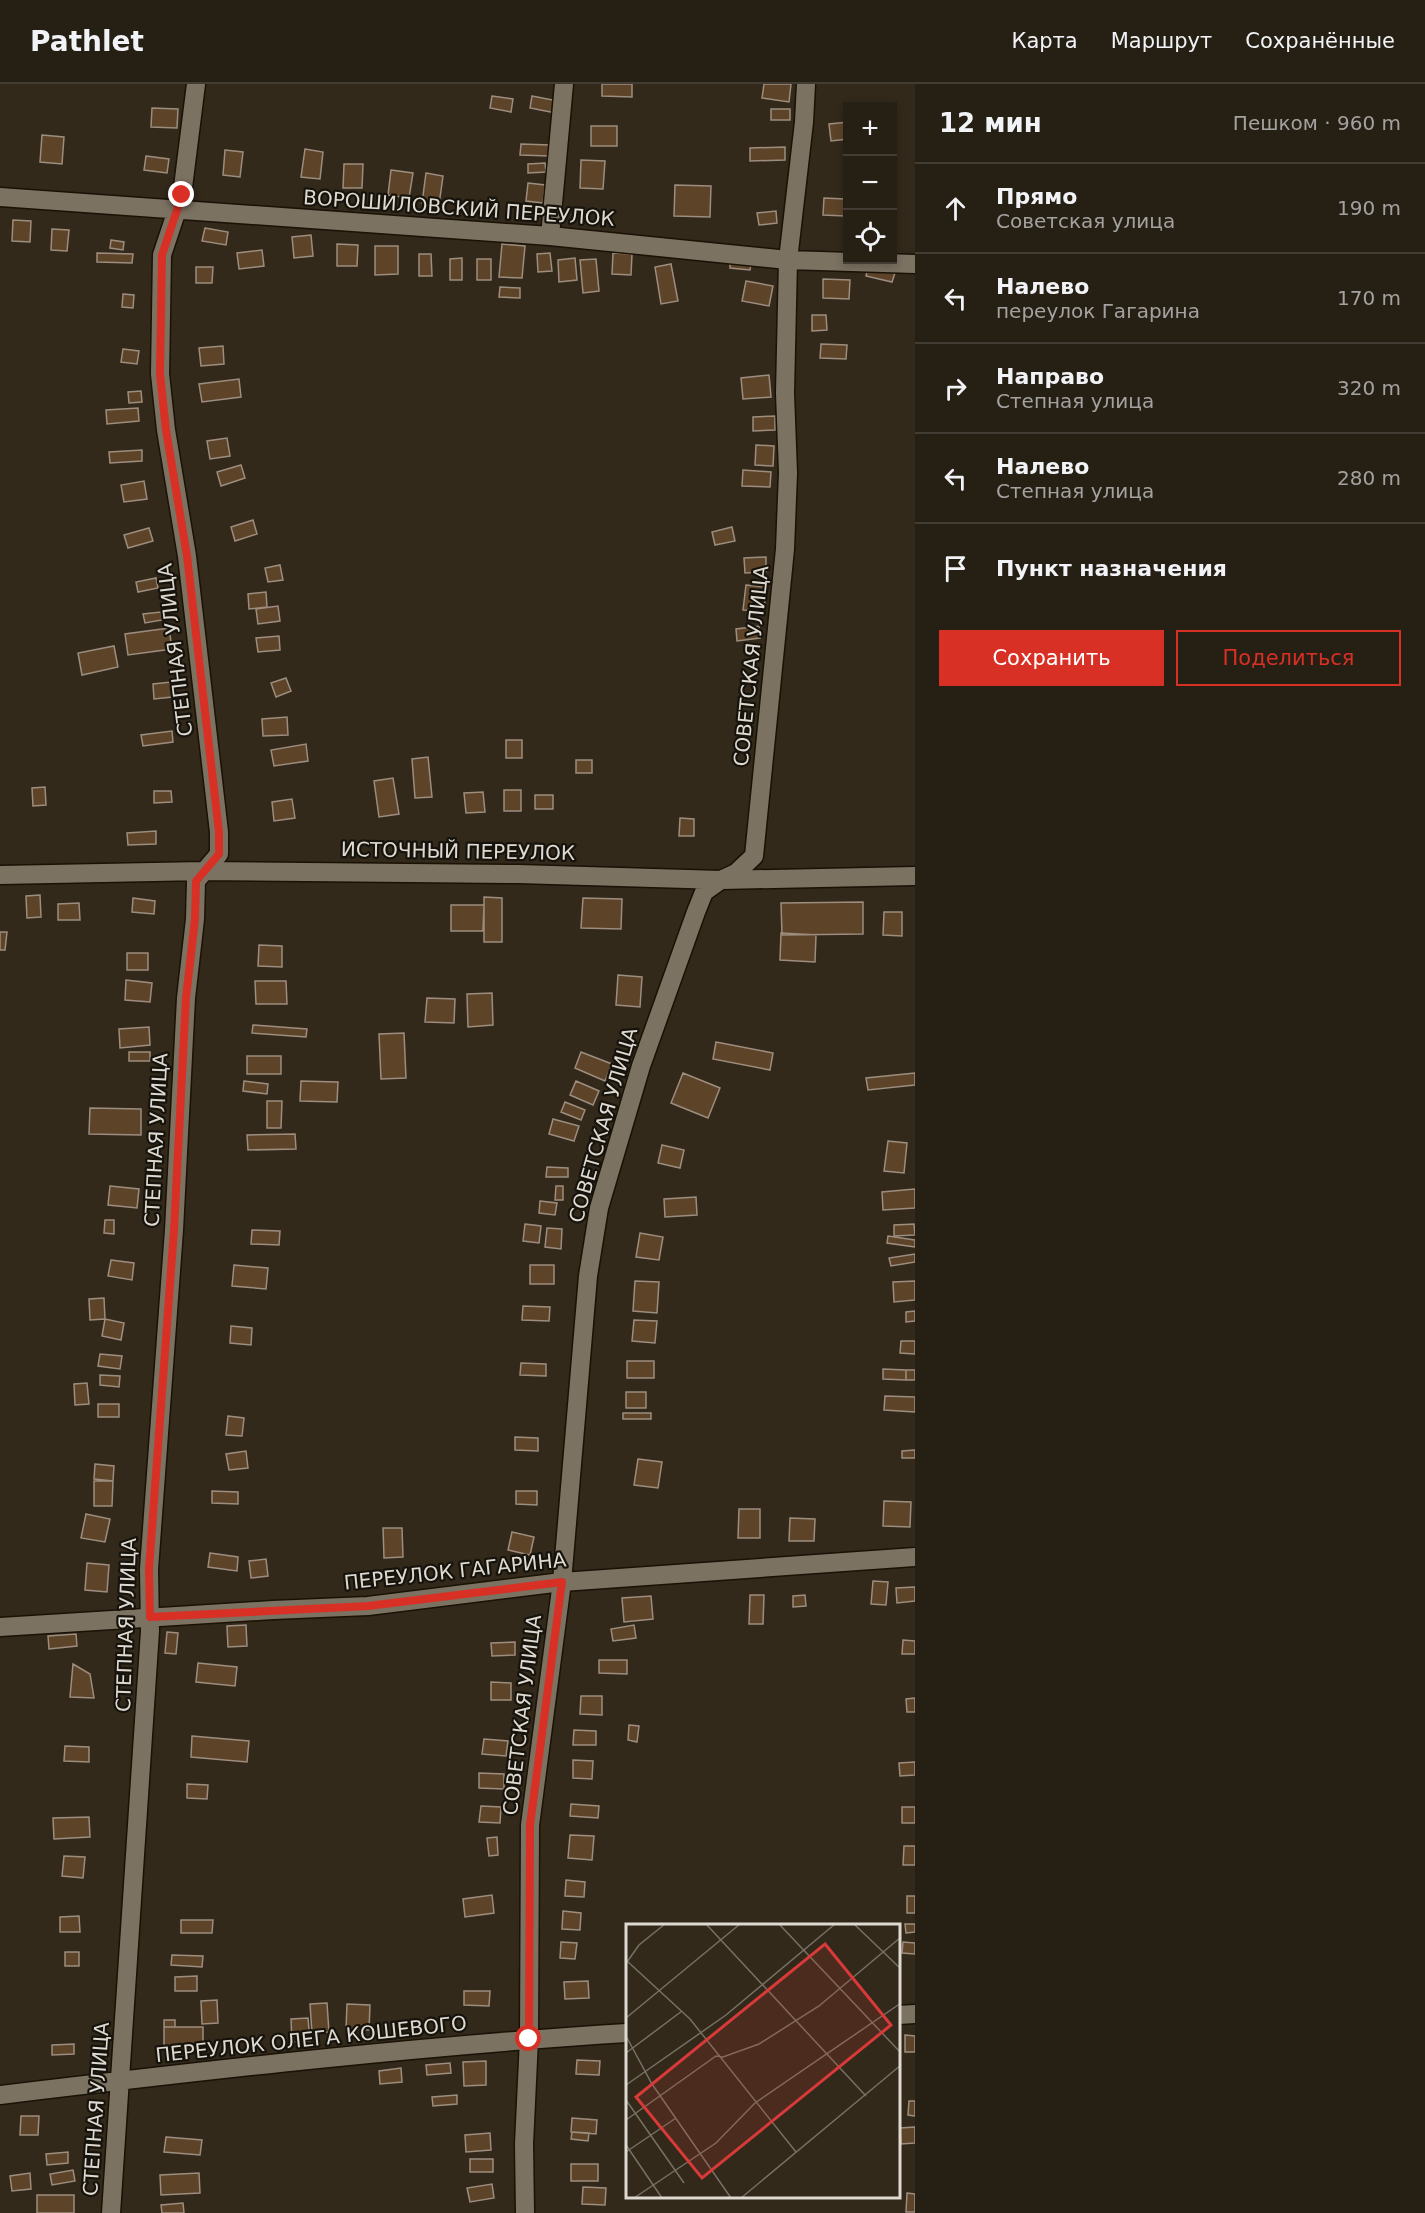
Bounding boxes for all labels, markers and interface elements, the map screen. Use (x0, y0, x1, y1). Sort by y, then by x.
text: Pathlet (30, 25, 144, 58)
text: Карта (1012, 29, 1078, 53)
text: Маршрут (1111, 29, 1212, 53)
text: Сохранённые (1245, 29, 1395, 53)
map controls (843, 102, 897, 264)
button: + (843, 102, 897, 156)
text: 12 мин (939, 108, 1042, 138)
text: Пешком · 960 m (1233, 111, 1401, 135)
button: − (843, 156, 897, 210)
route end (168, 181, 194, 207)
text: Прямо (996, 184, 1077, 209)
street label: ВОРОШИЛОВСКИЙ ПЕРЕУЛОК (302, 185, 616, 231)
icon: ahead (939, 192, 972, 225)
text: 190 m (1337, 196, 1401, 220)
text: Советская улица (996, 209, 1175, 233)
button: locate (843, 210, 897, 264)
text: Налево (996, 274, 1089, 299)
icon: left (939, 282, 972, 315)
text: 170 m (1337, 286, 1401, 310)
text: переулок Гагарина (996, 299, 1200, 323)
text: Направо (996, 364, 1104, 389)
icon: right (939, 372, 972, 405)
text: 320 m (1337, 376, 1401, 400)
text: Степная улица (996, 389, 1154, 413)
text: Налево (996, 454, 1089, 479)
icon: left (939, 462, 972, 495)
text: 280 m (1337, 466, 1401, 490)
text: Степная улица (996, 479, 1154, 503)
icon: arrive (939, 552, 972, 585)
text: Пункт назначения (996, 556, 1227, 581)
street label: СТЕПНАЯ УЛИЦА (152, 562, 198, 738)
street label: СОВЕТСКАЯ УЛИЦА (729, 564, 774, 768)
button: Сохранить (939, 630, 1164, 686)
button: Поделиться (1176, 630, 1401, 686)
street label: ИСТОЧНЫЙ ПЕРЕУЛОК (341, 837, 575, 865)
street label: СОВЕТСКАЯ УЛИЦА (564, 1024, 642, 1225)
street label: СТЕПНАЯ УЛИЦА (139, 1052, 173, 1228)
street label: СТЕПНАЯ УЛИЦА (111, 1537, 141, 1712)
street label: ПЕРЕУЛОК ГАГАРИНА (343, 1547, 568, 1595)
street label: СОВЕТСКАЯ УЛИЦА (498, 1613, 546, 1817)
inset map (626, 1924, 900, 2198)
street label: ПЕРЕУЛОК ОЛЕГА КОШЕВОГО (154, 2011, 468, 2067)
street label: СТЕПНАЯ УЛИЦА (78, 2021, 114, 2197)
route start (515, 2025, 541, 2051)

